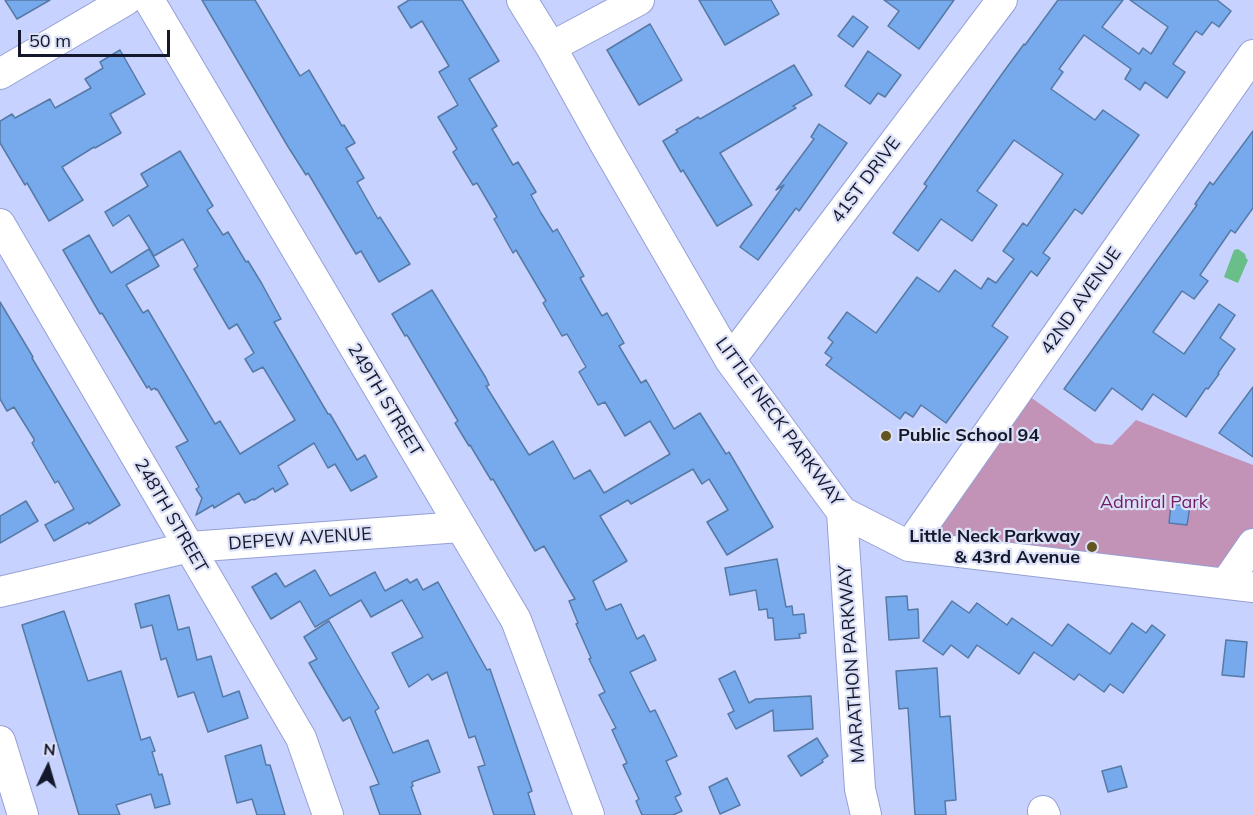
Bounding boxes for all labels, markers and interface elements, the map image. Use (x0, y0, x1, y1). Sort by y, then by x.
scale bar (21, 18, 172, 56)
text: 50 m (29, 29, 71, 52)
street label: 41ST DRIVE (827, 133, 905, 227)
street label: 42ND AVENUE (1036, 243, 1126, 359)
street label: LITTLE NECK PARKWAY (711, 333, 847, 511)
street label: 249TH STREET (343, 340, 427, 460)
place label: Public School 94 (898, 425, 1039, 447)
marker: Public School 94 (879, 429, 893, 443)
street label: 248TH STREET (130, 455, 212, 577)
park label: Admiral Park (1100, 492, 1208, 514)
street label: DEPEW AVENUE (228, 523, 372, 555)
place label: Little Neck Parkway & 43rd Avenue (909, 526, 1080, 568)
marker: Little Neck Parkway & 43rd Avenue (1085, 540, 1099, 554)
street label: MARATHON PARKWAY (834, 564, 870, 764)
north arrow (18, 737, 78, 797)
text: N (43, 739, 56, 760)

